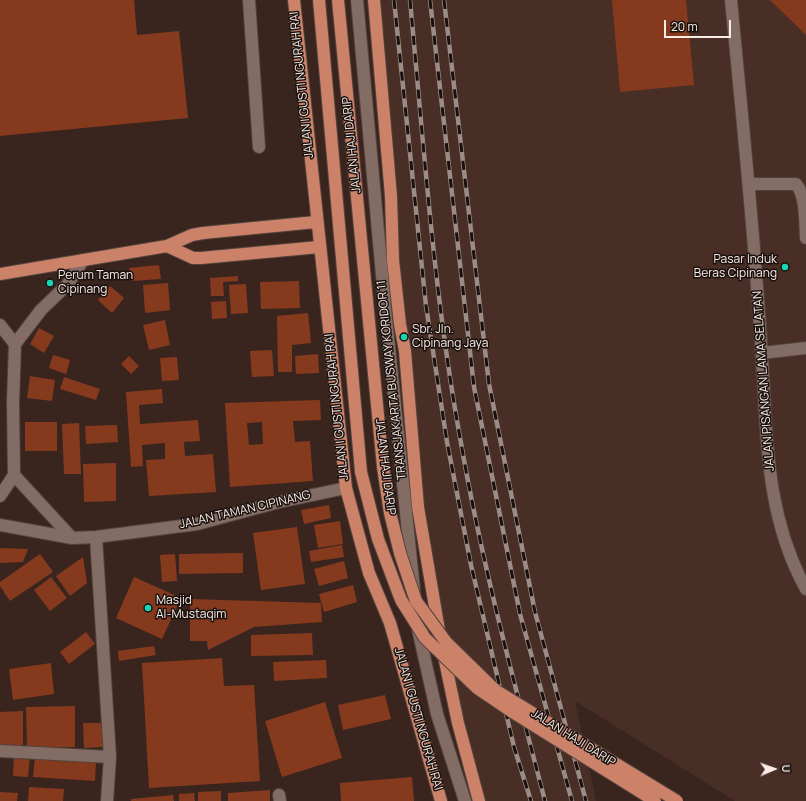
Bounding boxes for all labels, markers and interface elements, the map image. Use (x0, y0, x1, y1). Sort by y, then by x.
street label: JALAN I GUSTI NGURAH RAI (287, 11, 317, 159)
scale bar (666, 12, 733, 38)
text: 20 m (671, 18, 698, 35)
street label: JALAN HAJI DARIP (340, 96, 364, 194)
place label: Pasar Induk Beras Cipinang (694, 253, 777, 281)
marker: Pasar Induk Beras Cipinang (780, 262, 790, 272)
place label: Perum Taman Cipinang (58, 269, 133, 297)
marker: Perum Taman Cipinang (45, 278, 55, 288)
street label: TRANSJAKARTA BUSWAY KORIDOR 11 (374, 279, 410, 481)
street label: JALAN PISANGAN LAMA SELATAN (751, 290, 777, 472)
place label: Sbr. Jln. Cipinang Jaya (412, 323, 488, 351)
marker: Sbr. Jln. Cipinang Jaya (399, 332, 409, 342)
street label: JALAN I GUSTI NGURAH RAI (322, 333, 352, 481)
street label: JALAN HAJI DARIP (372, 418, 398, 516)
street label: JALAN TAMAN CIPINANG (178, 488, 312, 532)
place label: Masjid Al-Mustaqim (156, 594, 227, 622)
marker: Masjid Al-Mustaqim (143, 603, 153, 613)
street label: JALAN I GUSTI NGURAH RAI (391, 646, 445, 792)
street label: JALAN HAJI DARIP (528, 706, 618, 770)
north arrow (754, 749, 794, 789)
text: U (779, 764, 794, 773)

